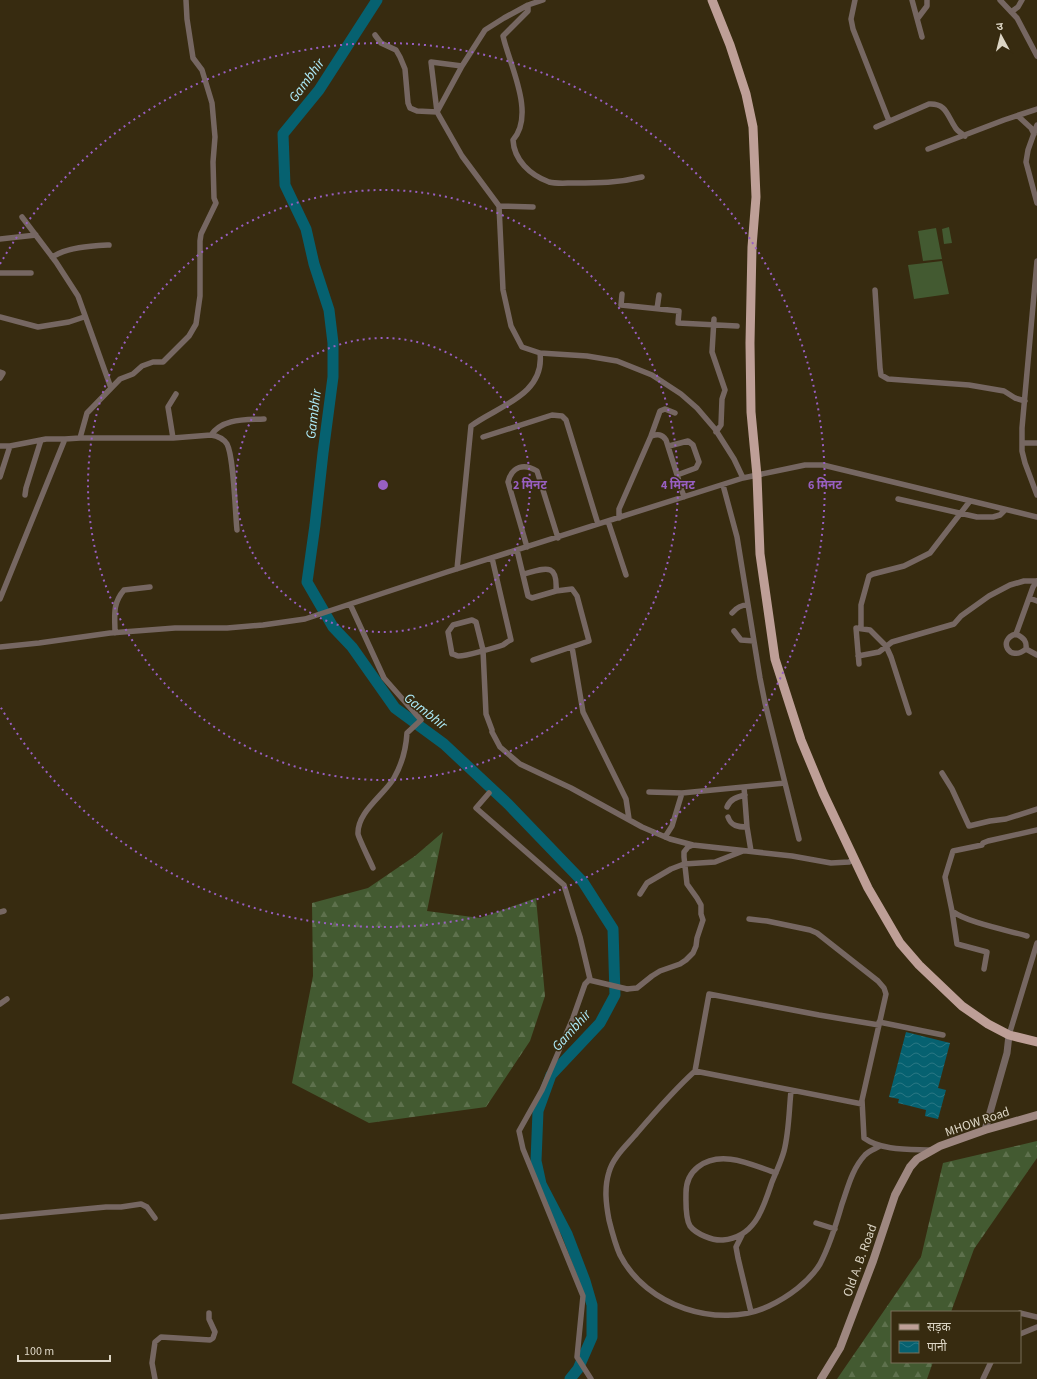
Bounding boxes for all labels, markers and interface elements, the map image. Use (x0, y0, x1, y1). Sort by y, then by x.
north arrow (981, 16, 1021, 56)
text: उ (996, 19, 1005, 34)
water label: Gambhir (284, 54, 330, 107)
water label: Gambhir (301, 387, 327, 440)
text: 2 मिनट (513, 477, 547, 494)
text: 4 मिनट (661, 477, 695, 494)
text: 6 मिनट (808, 477, 842, 494)
centre of rings (376, 478, 390, 492)
water label: Gambhir (400, 689, 452, 736)
water label: Gambhir (548, 1005, 597, 1056)
street label: MHOW Road (943, 1102, 1012, 1141)
street label: Old A. B. Road (838, 1222, 881, 1299)
legend (891, 1311, 1021, 1363)
text: सड़क (927, 1319, 952, 1336)
scale bar (18, 1337, 110, 1363)
text: पानी (927, 1339, 948, 1356)
text: 100 m (24, 1343, 54, 1360)

